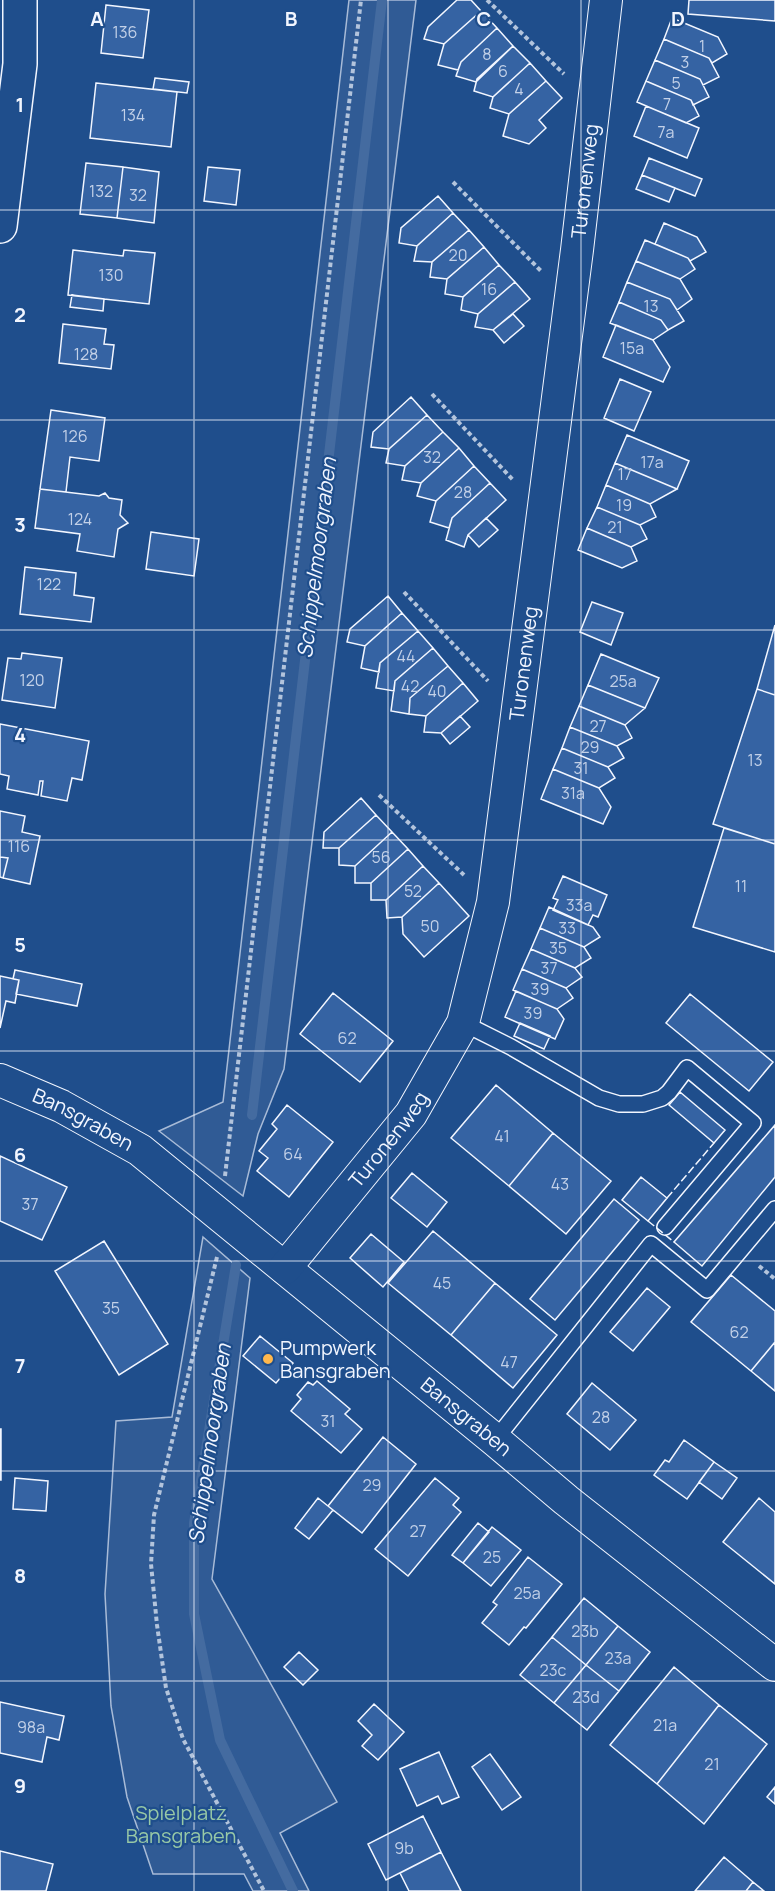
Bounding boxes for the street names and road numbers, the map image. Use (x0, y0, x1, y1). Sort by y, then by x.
street label: Turonenweg (564, 122, 605, 240)
street label: Turonenweg (502, 604, 544, 722)
street label: Bansgraben (29, 1081, 139, 1157)
street label: Turonenweg (342, 1087, 434, 1193)
street label: Bansgraben (415, 1371, 518, 1462)

